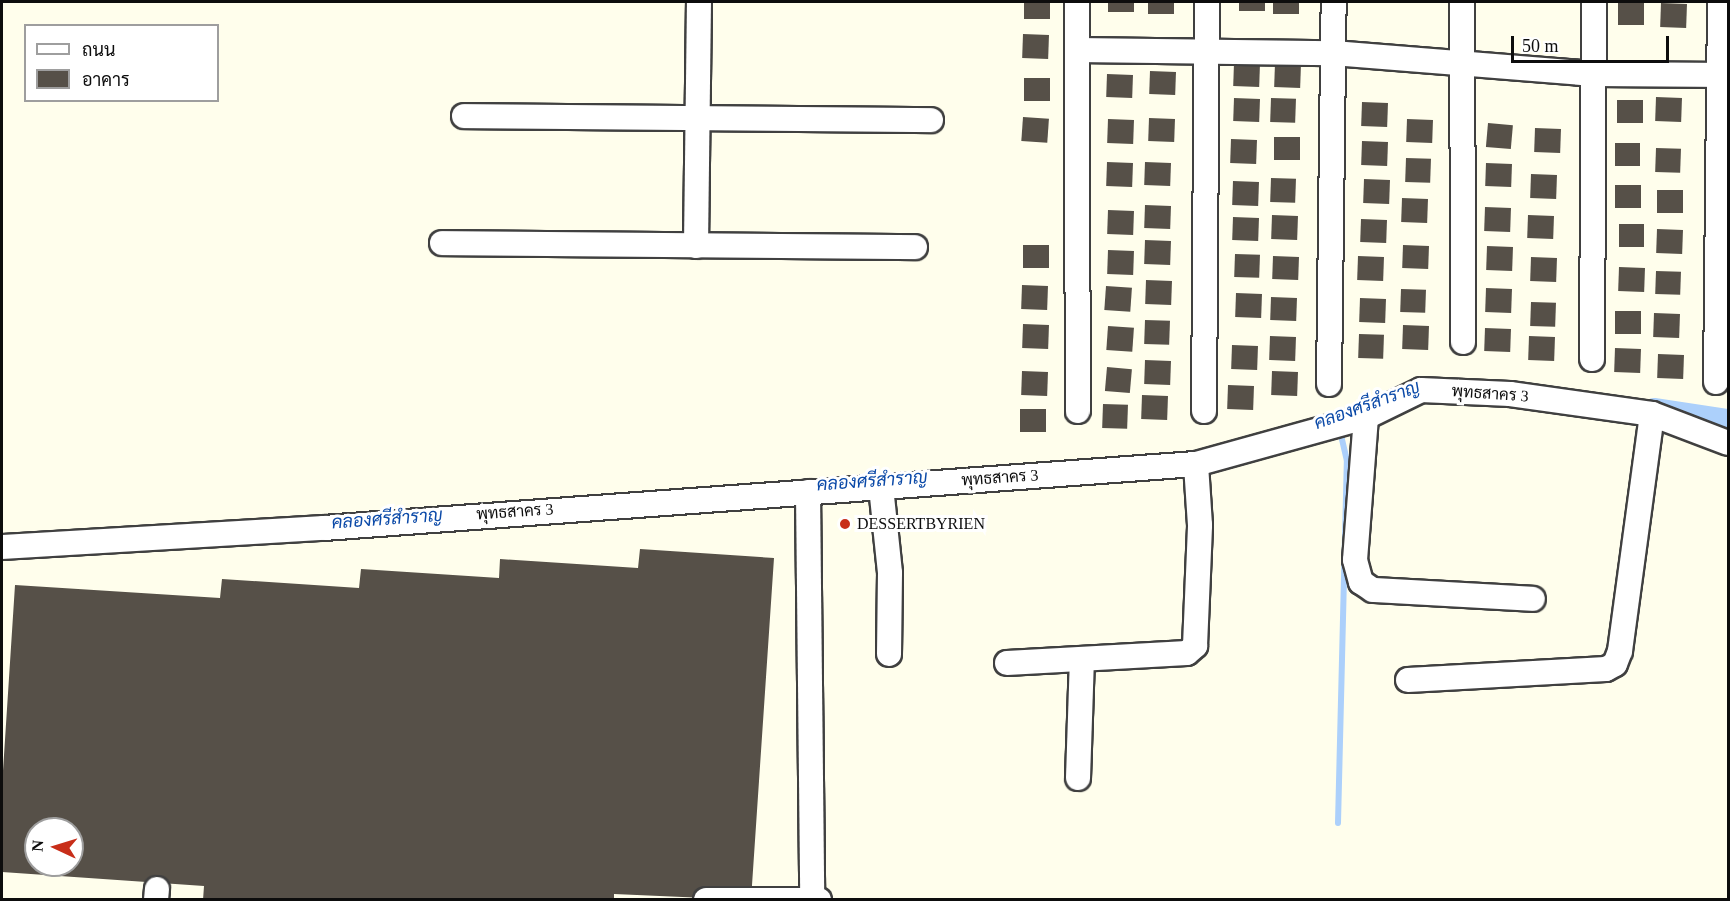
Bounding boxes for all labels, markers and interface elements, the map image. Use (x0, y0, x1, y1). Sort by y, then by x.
legend (24, 24, 219, 102)
scale bar (1514, 24, 1672, 62)
text: 50 m (1522, 36, 1559, 56)
text: ถนน (82, 40, 115, 60)
text: อาคาร (82, 70, 130, 90)
water label: คลองศรีสำราญ (1311, 376, 1423, 434)
street label: พุทธสาคร 3 (1451, 382, 1529, 406)
water label: คลองศรีสำราญ (816, 466, 928, 496)
street label: พุทธสาคร 3 (961, 466, 1039, 490)
street label: พุทธสาคร 3 (476, 500, 554, 524)
water label: คลองศรีสำราญ (331, 504, 443, 534)
place label: DESSERTBYRIEN (857, 514, 985, 534)
marker: DESSERTBYRIEN (838, 517, 852, 531)
north arrow (24, 817, 84, 877)
text: N (29, 839, 46, 852)

